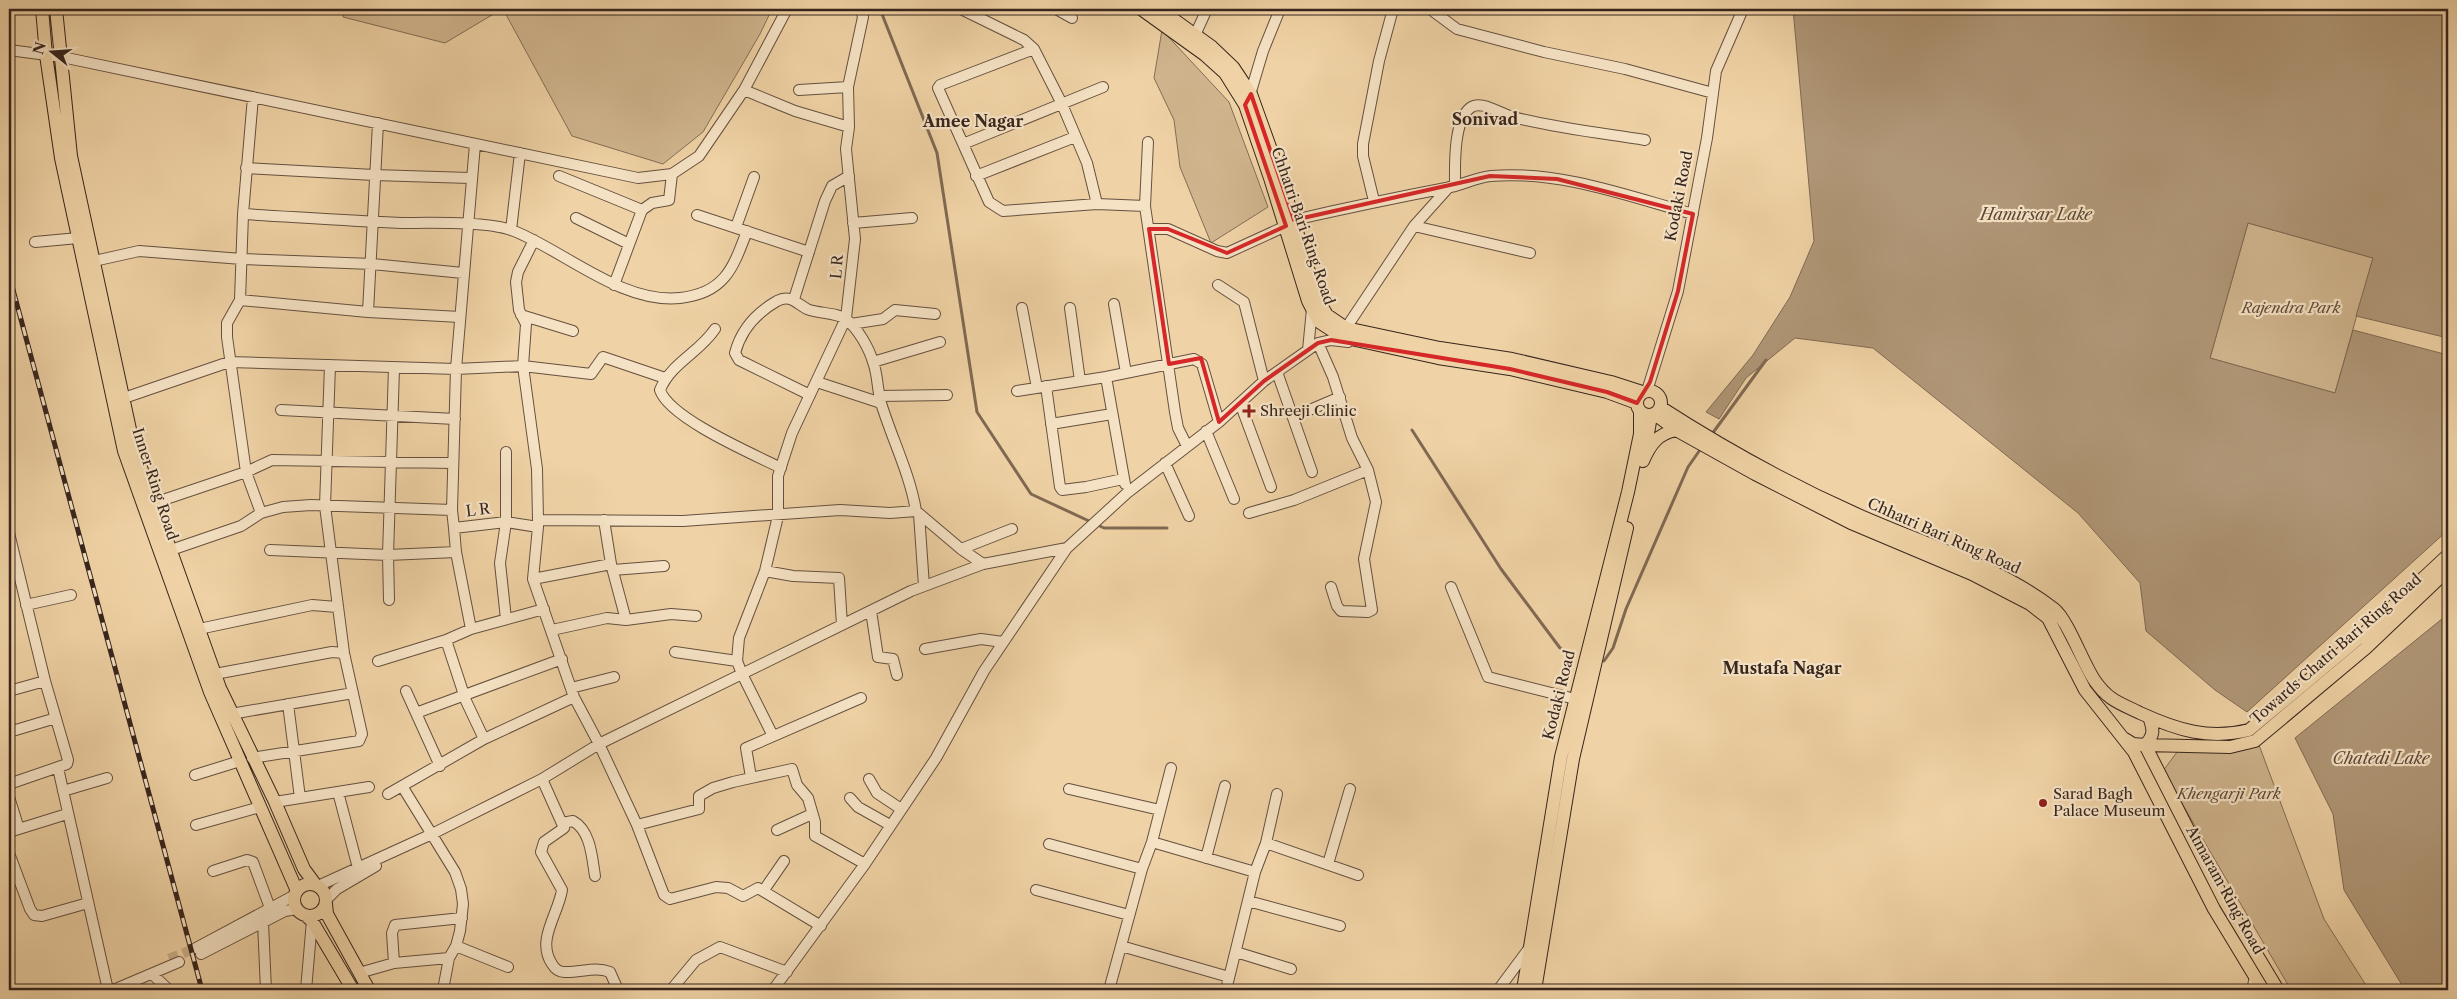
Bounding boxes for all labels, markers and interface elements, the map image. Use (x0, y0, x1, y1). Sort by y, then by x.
north arrow (28, 28, 78, 78)
text: N (29, 40, 50, 57)
district label: Sonivad (1452, 109, 1519, 129)
district label: Amee Nagar (922, 111, 1023, 131)
street label: Chhatri Bari Ring Road (1268, 144, 1339, 307)
street label: Kodaki Road (1660, 149, 1697, 243)
water label: Hamirsar Lake (1978, 204, 2093, 224)
street label: L R (826, 253, 847, 280)
park label: Rajendra Park (2241, 298, 2341, 317)
place label: Shreeji Clinic (1260, 401, 1357, 420)
marker: Shreeji Clinic (1242, 404, 1256, 418)
street label: Inner Ring Road (128, 425, 183, 542)
street label: Chhatri Bari Ring Road (1865, 493, 2024, 578)
street label: L R (465, 498, 492, 520)
street label: Towards Chatri Bari Ring Road (2246, 569, 2425, 728)
street label: Kodaki Road (1538, 648, 1579, 742)
district label: Mustafa Nagar (1722, 658, 1842, 678)
water label: Chatedi Lake (2333, 748, 2431, 768)
place label: Sarad Bagh Palace Museum (2053, 784, 2166, 820)
park label: Khengarji Park (2176, 784, 2281, 803)
marker: Sarad Bagh Palace Museum (2037, 797, 2049, 809)
street label: Atmaram Ring Road (2182, 821, 2269, 957)

